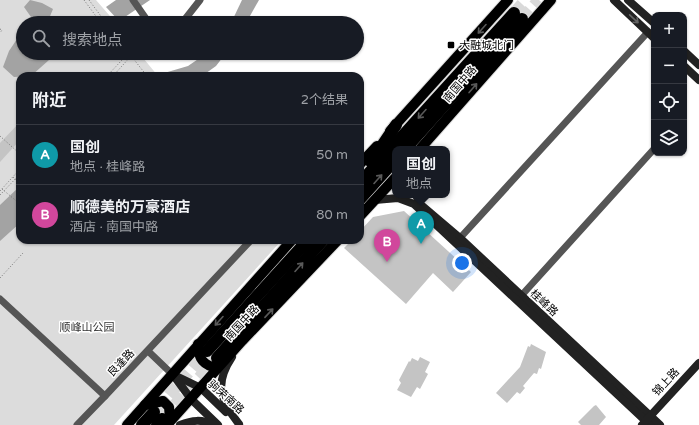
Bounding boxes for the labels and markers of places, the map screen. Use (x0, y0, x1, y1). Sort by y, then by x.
place label: 大融城北门 (459, 39, 514, 52)
marker: 大融城北门 (446, 40, 456, 50)
pin: A (408, 211, 434, 244)
pin: B (374, 229, 400, 262)

